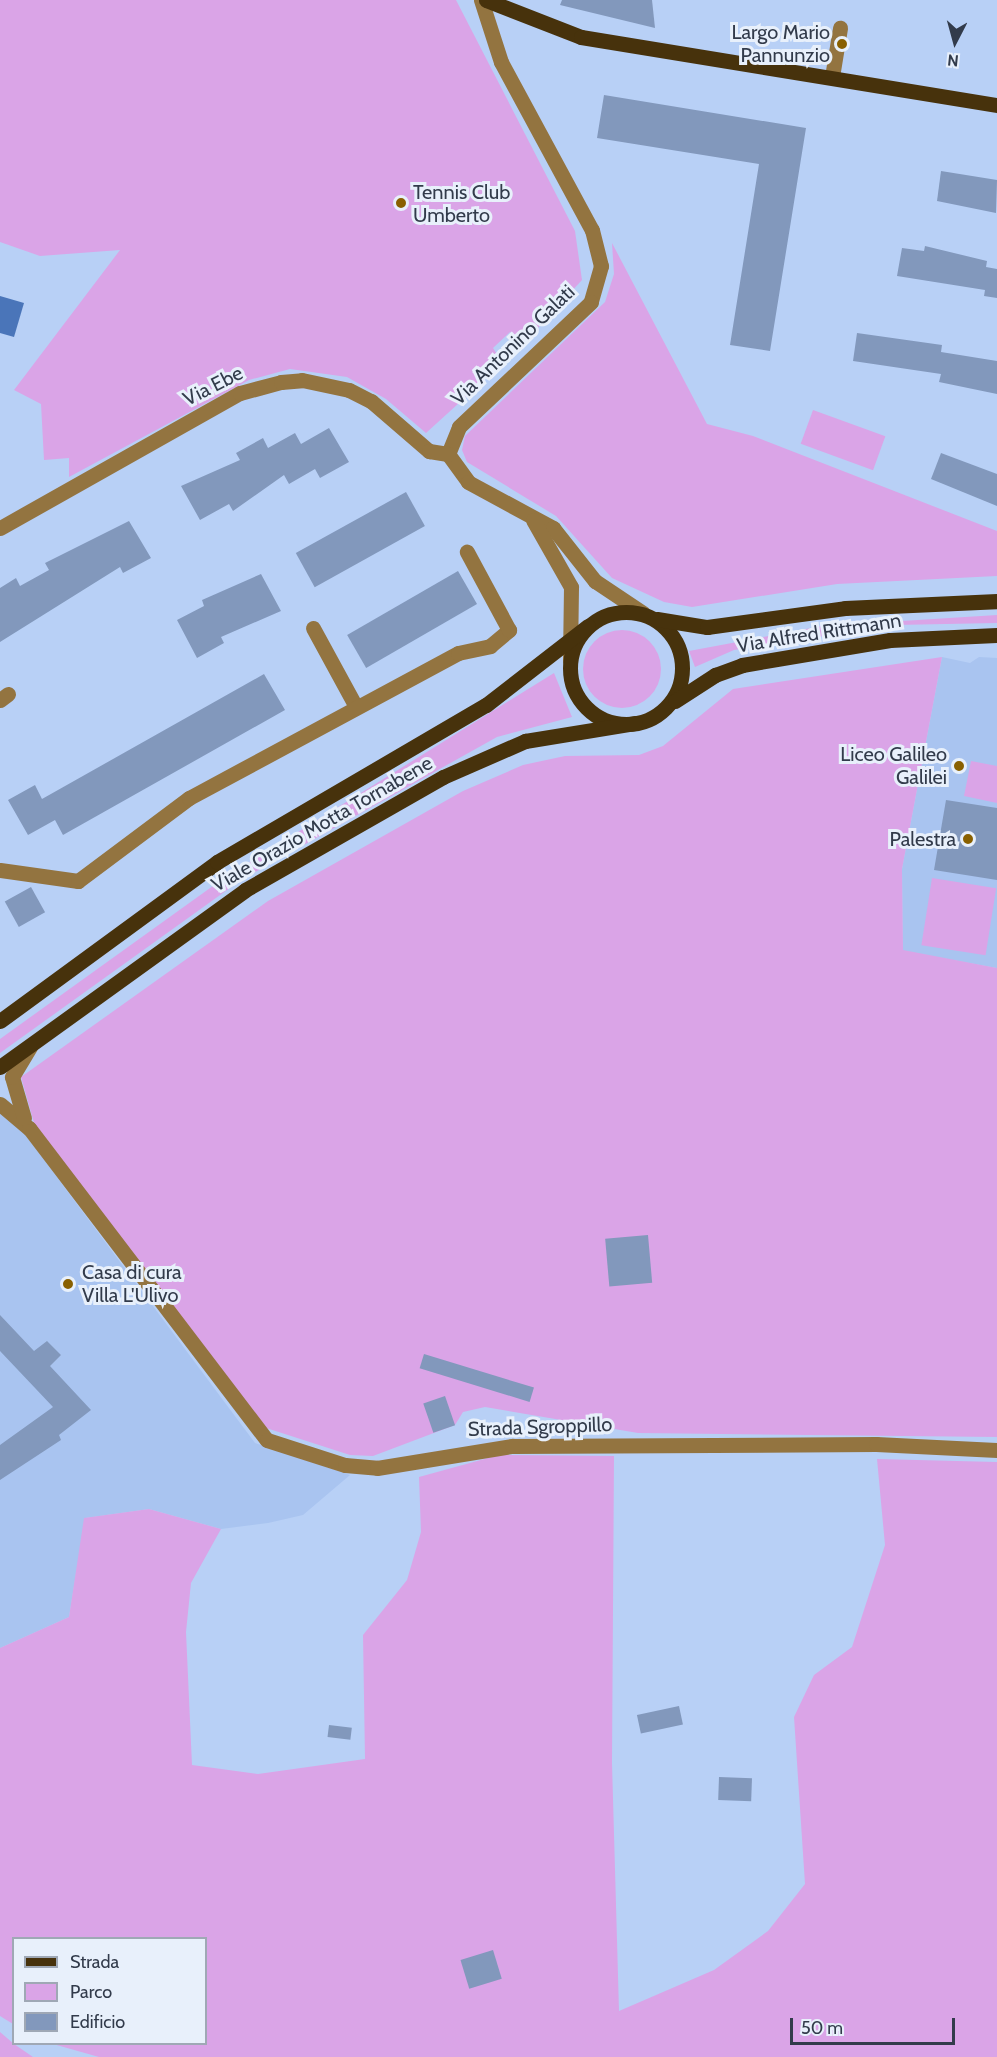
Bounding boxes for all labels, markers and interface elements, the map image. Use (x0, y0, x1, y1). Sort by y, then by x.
north arrow (925, 12, 985, 72)
place label: Largo Mario Pannunzio (731, 20, 830, 67)
marker: Largo Mario Pannunzio (835, 37, 849, 51)
text: N (946, 50, 960, 70)
place label: Tennis Club Umberto (413, 180, 510, 227)
marker: Tennis Club Umberto (394, 196, 408, 210)
street label: Via Antonino Galati (446, 280, 580, 410)
street label: Via Ebe (179, 361, 247, 411)
street label: Via Alfred Rittmann (735, 608, 903, 658)
place label: Liceo Galileo Galilei (840, 742, 947, 789)
street label: Viale Orazio Motta Tornabene (207, 751, 437, 897)
marker: Liceo Galileo Galilei (952, 759, 966, 773)
place label: Palestra (890, 827, 956, 851)
marker: Palestra (961, 832, 975, 846)
place label: Casa di cura Villa L'Ulivo (82, 1260, 181, 1307)
marker: Casa di cura Villa L'Ulivo (59, 1275, 77, 1293)
street label: Strada Sgroppillo (467, 1412, 613, 1442)
legend (12, 1937, 207, 2045)
text: Strada (70, 1951, 119, 1973)
text: Parco (70, 1981, 112, 2003)
scale bar (793, 2006, 958, 2044)
text: Edificio (70, 2011, 125, 2033)
text: 50 m (801, 2017, 843, 2039)

